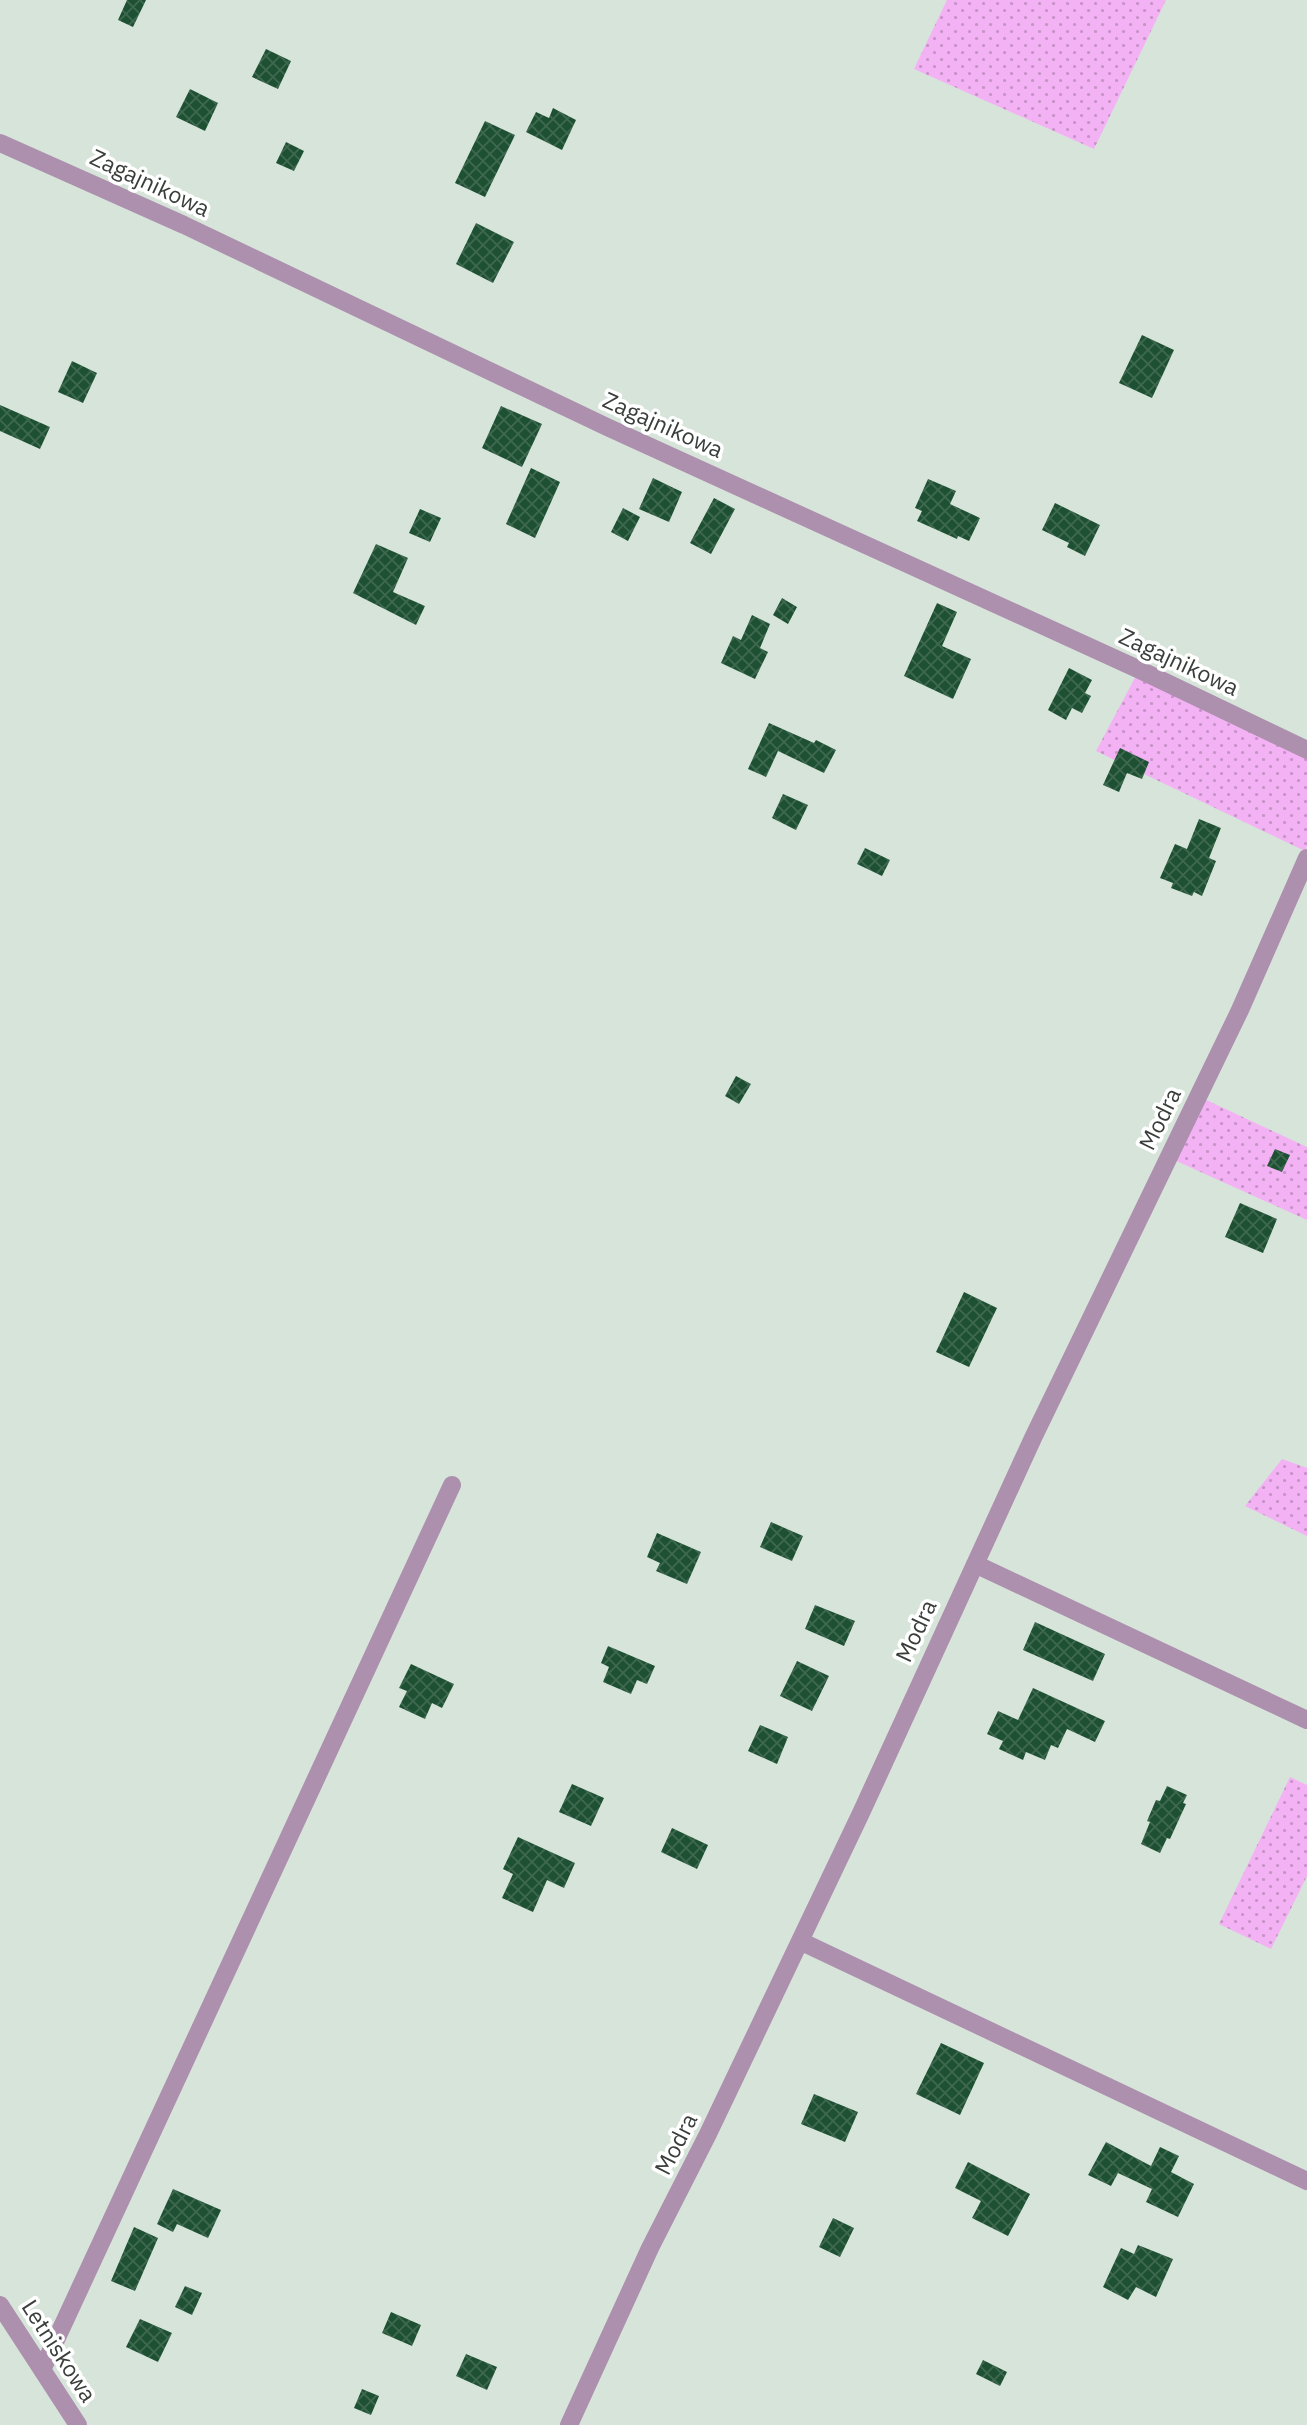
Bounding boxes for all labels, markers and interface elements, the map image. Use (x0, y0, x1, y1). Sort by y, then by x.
street label: Zagajnikowa (86, 141, 215, 223)
street label: Zagajnikowa (598, 384, 728, 464)
street label: Zagajnikowa (1115, 620, 1244, 702)
street label: Modra (1131, 1083, 1187, 1155)
street label: Modra (888, 1595, 943, 1667)
street label: Modra (647, 2108, 703, 2180)
street label: Letniskowa (16, 2294, 104, 2407)

